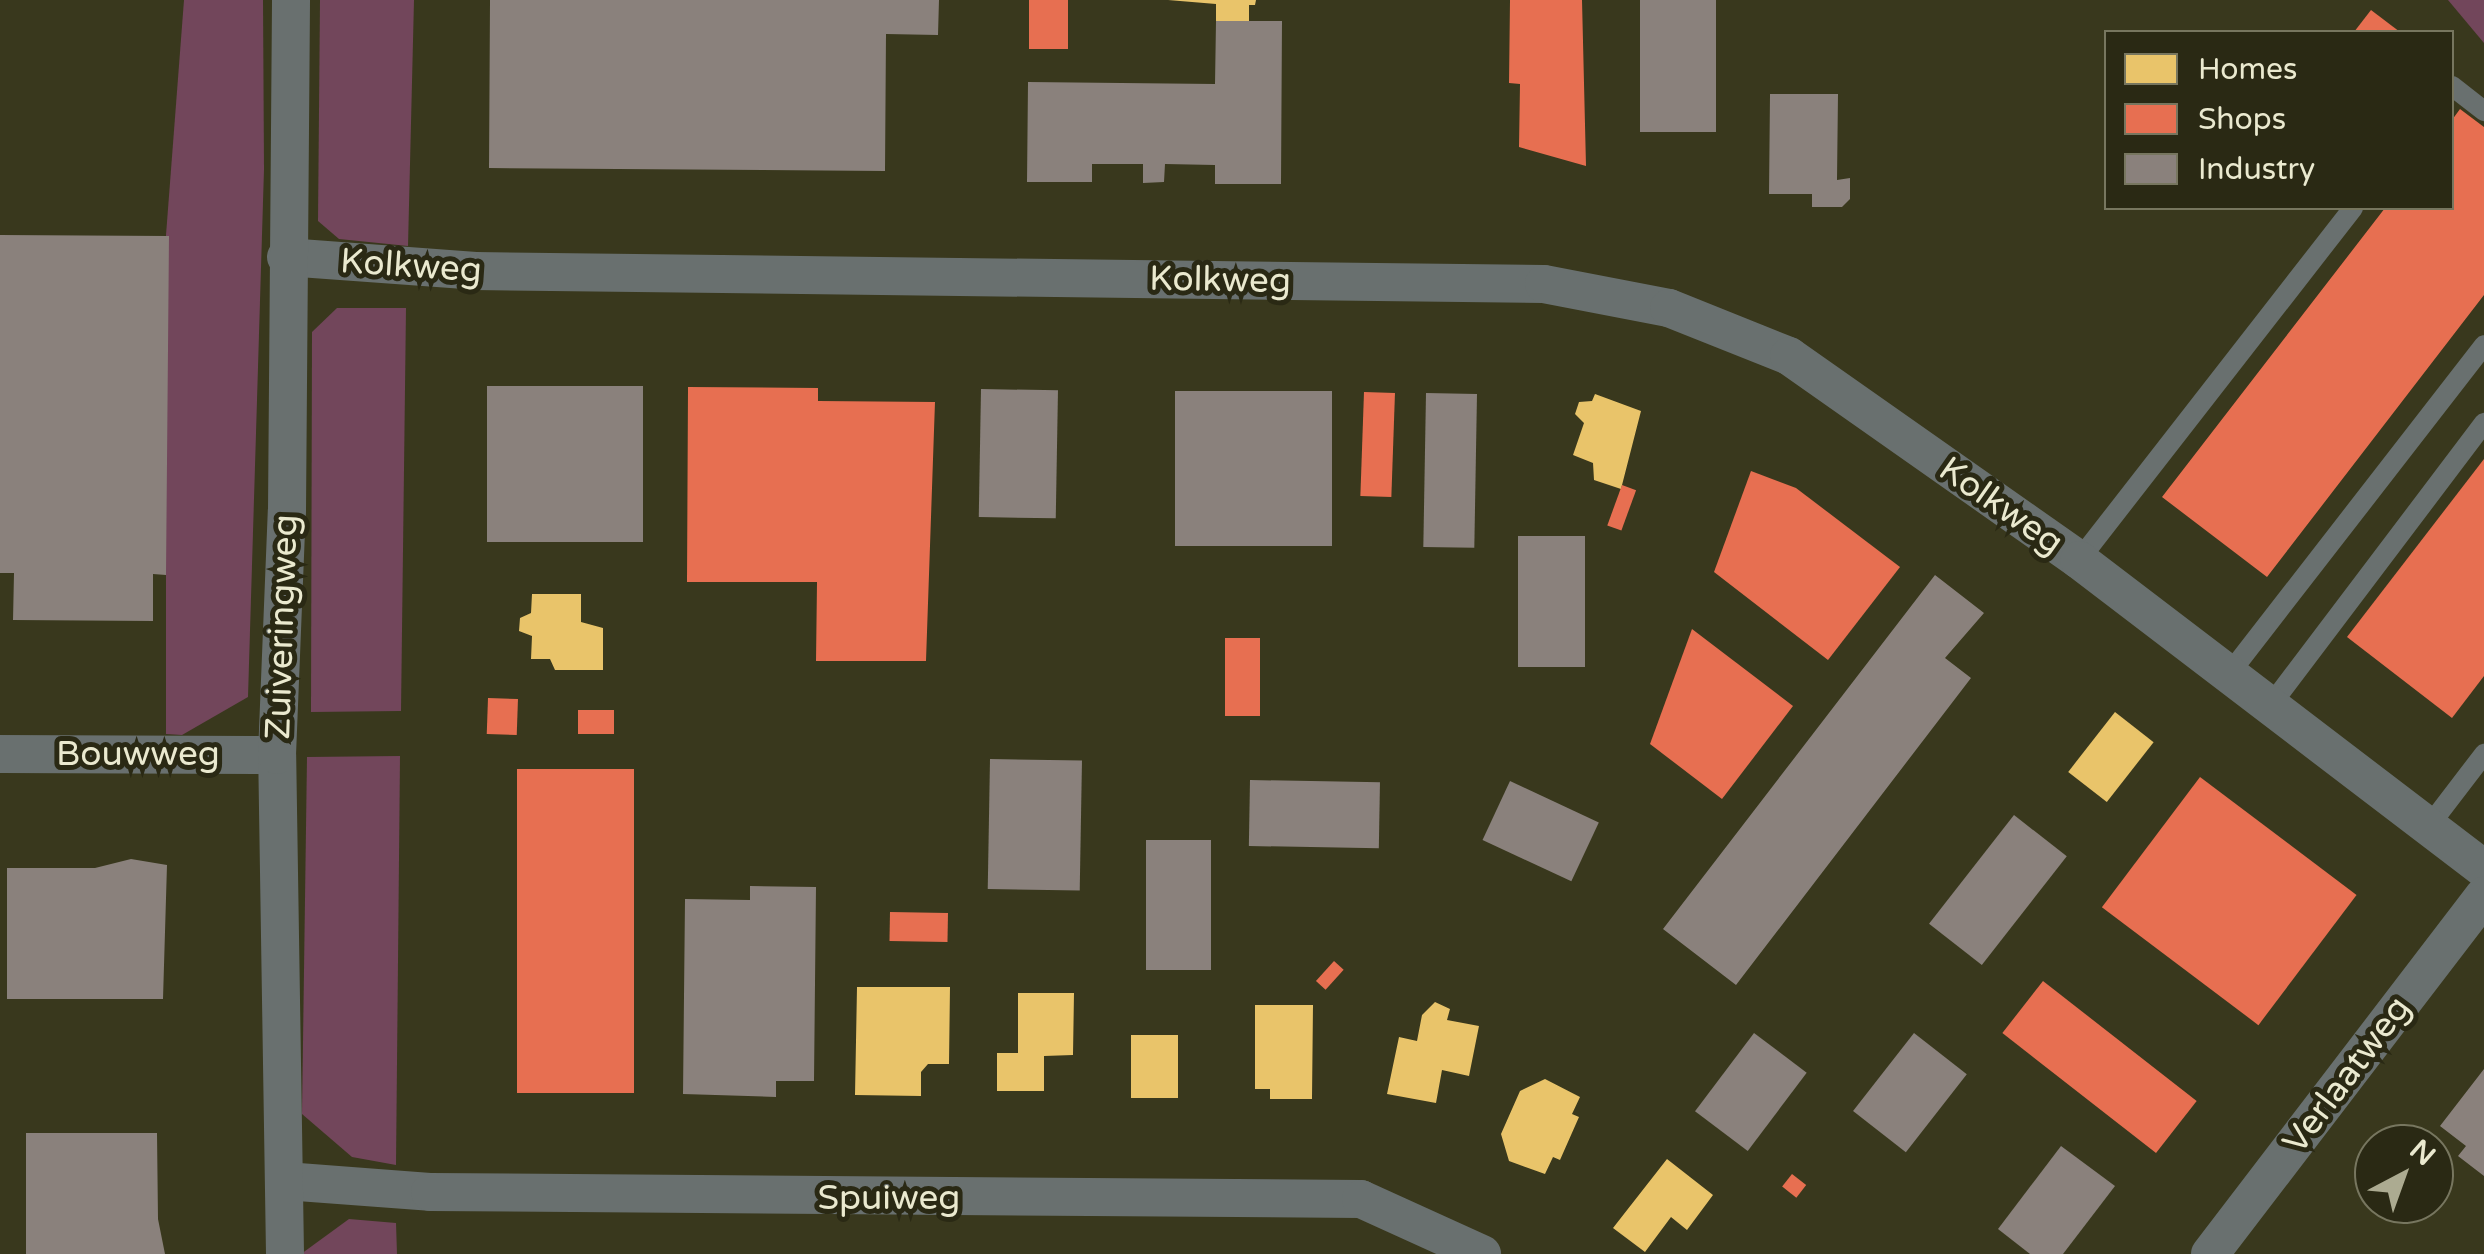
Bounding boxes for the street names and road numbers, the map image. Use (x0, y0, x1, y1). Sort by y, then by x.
street label: Kolkweg (339, 240, 483, 292)
street label: Kolkweg (1149, 258, 1291, 302)
street label: Kolkweg (1931, 448, 2071, 564)
street label: Zuiveringweg (257, 514, 307, 740)
street label: Bouwweg (56, 733, 220, 775)
street label: Verlaatweg (2274, 988, 2420, 1162)
street label: Spuiweg (818, 1177, 960, 1219)

